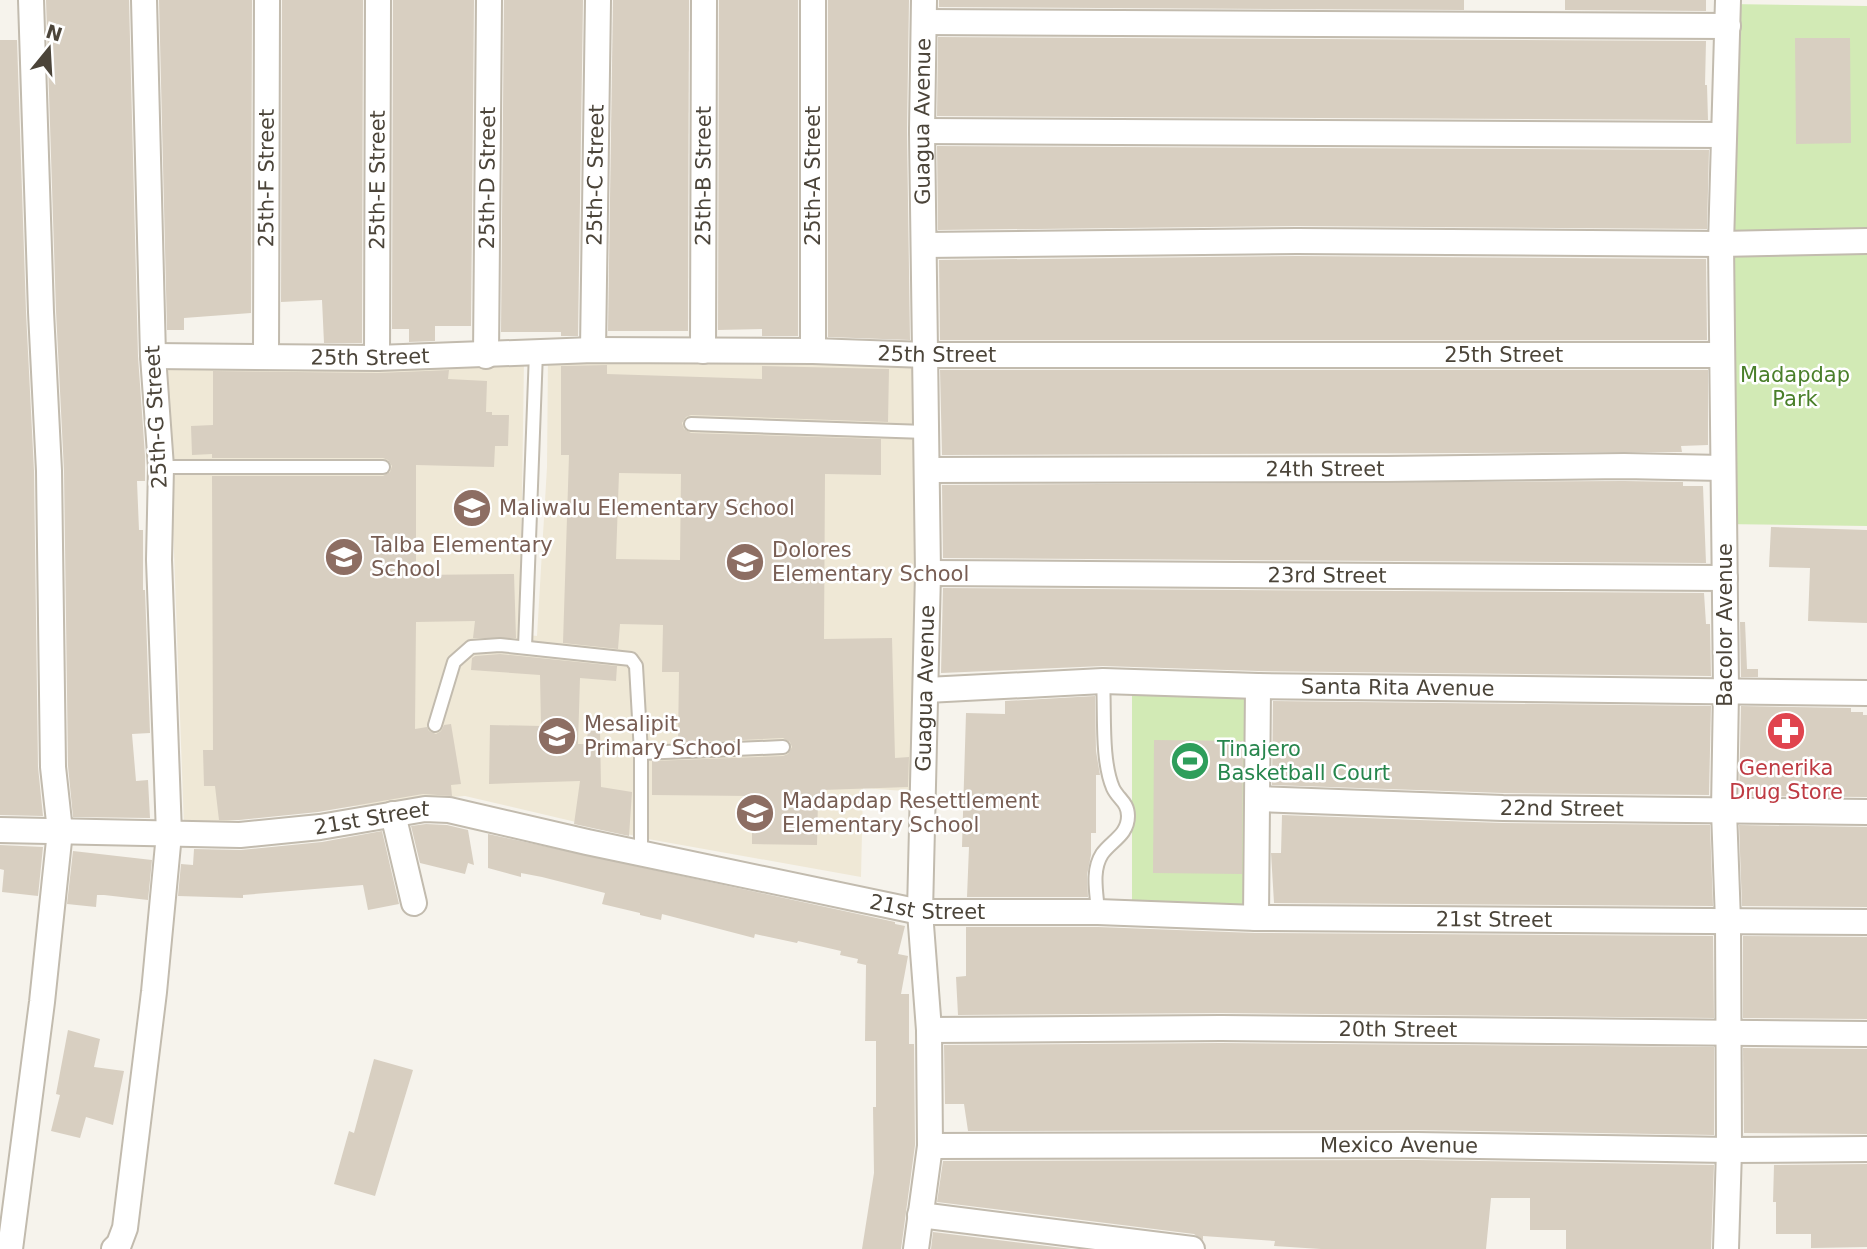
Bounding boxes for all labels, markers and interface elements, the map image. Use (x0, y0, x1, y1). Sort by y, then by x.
north arrow (14, 14, 84, 84)
text: N (43, 20, 65, 46)
street label: Guagua Avenue (910, 38, 935, 205)
street label: 25th-C Street (582, 104, 609, 246)
street label: 25th-B Street (691, 106, 716, 246)
street label: 25th-A Street (801, 106, 825, 246)
street label: 25th-D Street (475, 107, 500, 249)
street label: 25th-F Street (254, 109, 279, 247)
street label: 25th-E Street (365, 110, 390, 250)
street label: 25th Street (877, 341, 996, 367)
street label: 25th Street (1444, 343, 1563, 367)
street label: 25th Street (310, 344, 430, 370)
street label: 25th-G Street (140, 345, 172, 489)
park label: Madapdap Park (1740, 363, 1850, 411)
street label: 24th Street (1266, 457, 1384, 481)
school or university icon: Maliwalu Elementary School (451, 487, 493, 529)
place label: Maliwalu Elementary School (499, 496, 795, 520)
place label: Talba Elementary School (370, 533, 553, 581)
school or university icon: Talba Elementary School (323, 536, 365, 578)
place label: Dolores Elementary School (772, 538, 969, 586)
school or university icon: Dolores Elementary School (724, 541, 766, 583)
street label: Bacolor Avenue (1713, 543, 1737, 707)
street label: 23rd Street (1267, 563, 1387, 588)
street label: Guagua Avenue (911, 605, 939, 772)
street label: Santa Rita Avenue (1301, 674, 1495, 701)
pharmacy icon: Generika Drug Store (1765, 710, 1807, 752)
place label: Mesalipit Primary School (584, 712, 742, 760)
school or university icon: Mesalipit Primary School (536, 715, 578, 757)
place label: Tinajero Basketball Court (1216, 737, 1390, 785)
sports icon: Tinajero Basketball Court (1169, 740, 1211, 782)
place label: Generika Drug Store (1729, 756, 1843, 804)
place label: Madapdap Resettlement Elementary School (782, 789, 1039, 837)
school or university icon: Madapdap Resettlement Elementary School (734, 792, 776, 834)
street label: 22nd Street (1500, 796, 1624, 821)
street label: 21st Street (312, 797, 430, 840)
street label: 21st Street (867, 890, 985, 924)
street label: 21st Street (1436, 907, 1552, 932)
street label: 20th Street (1338, 1017, 1458, 1042)
street label: Mexico Avenue (1320, 1133, 1478, 1158)

